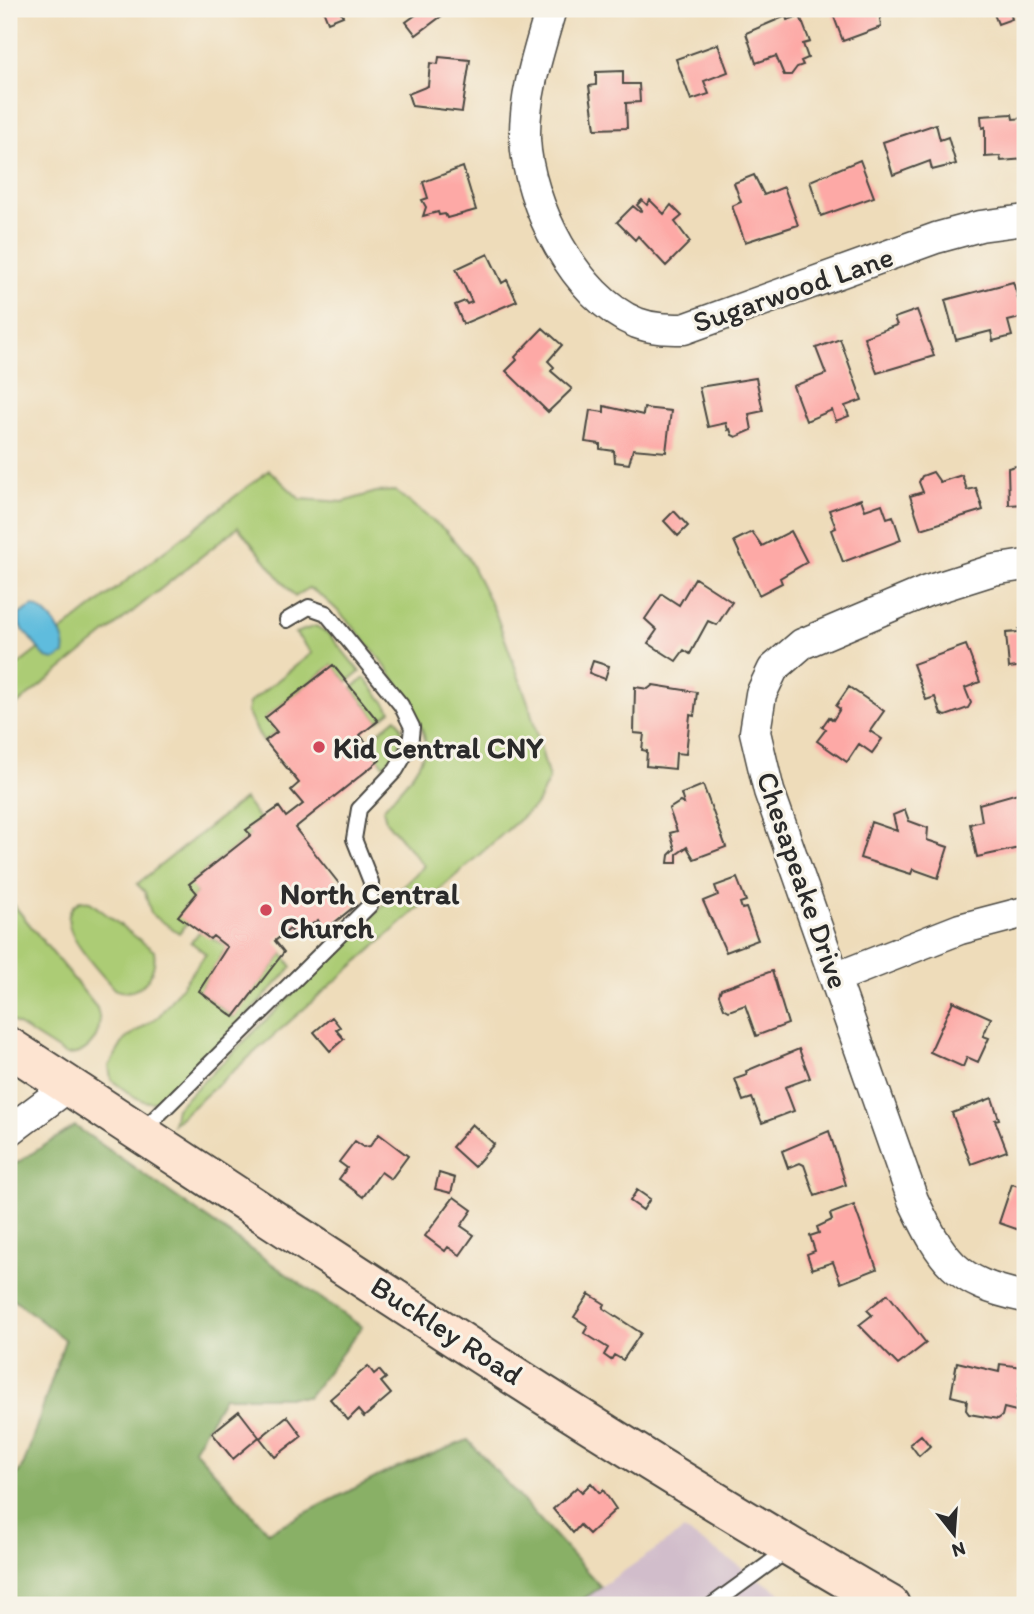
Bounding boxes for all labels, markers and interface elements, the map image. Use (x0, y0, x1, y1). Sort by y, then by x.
street label: Sugarwood Lane (688, 237, 898, 341)
place label: Kid Central CNY (333, 729, 544, 766)
marker: Kid Central CNY (311, 739, 327, 755)
street label: Chesapeake Drive (749, 767, 857, 993)
place label: North Central Church (280, 875, 460, 946)
marker: North Central Church (258, 902, 274, 918)
street label: Buckley Road (364, 1267, 530, 1393)
north arrow (918, 1498, 988, 1568)
text: N (949, 1537, 968, 1563)

